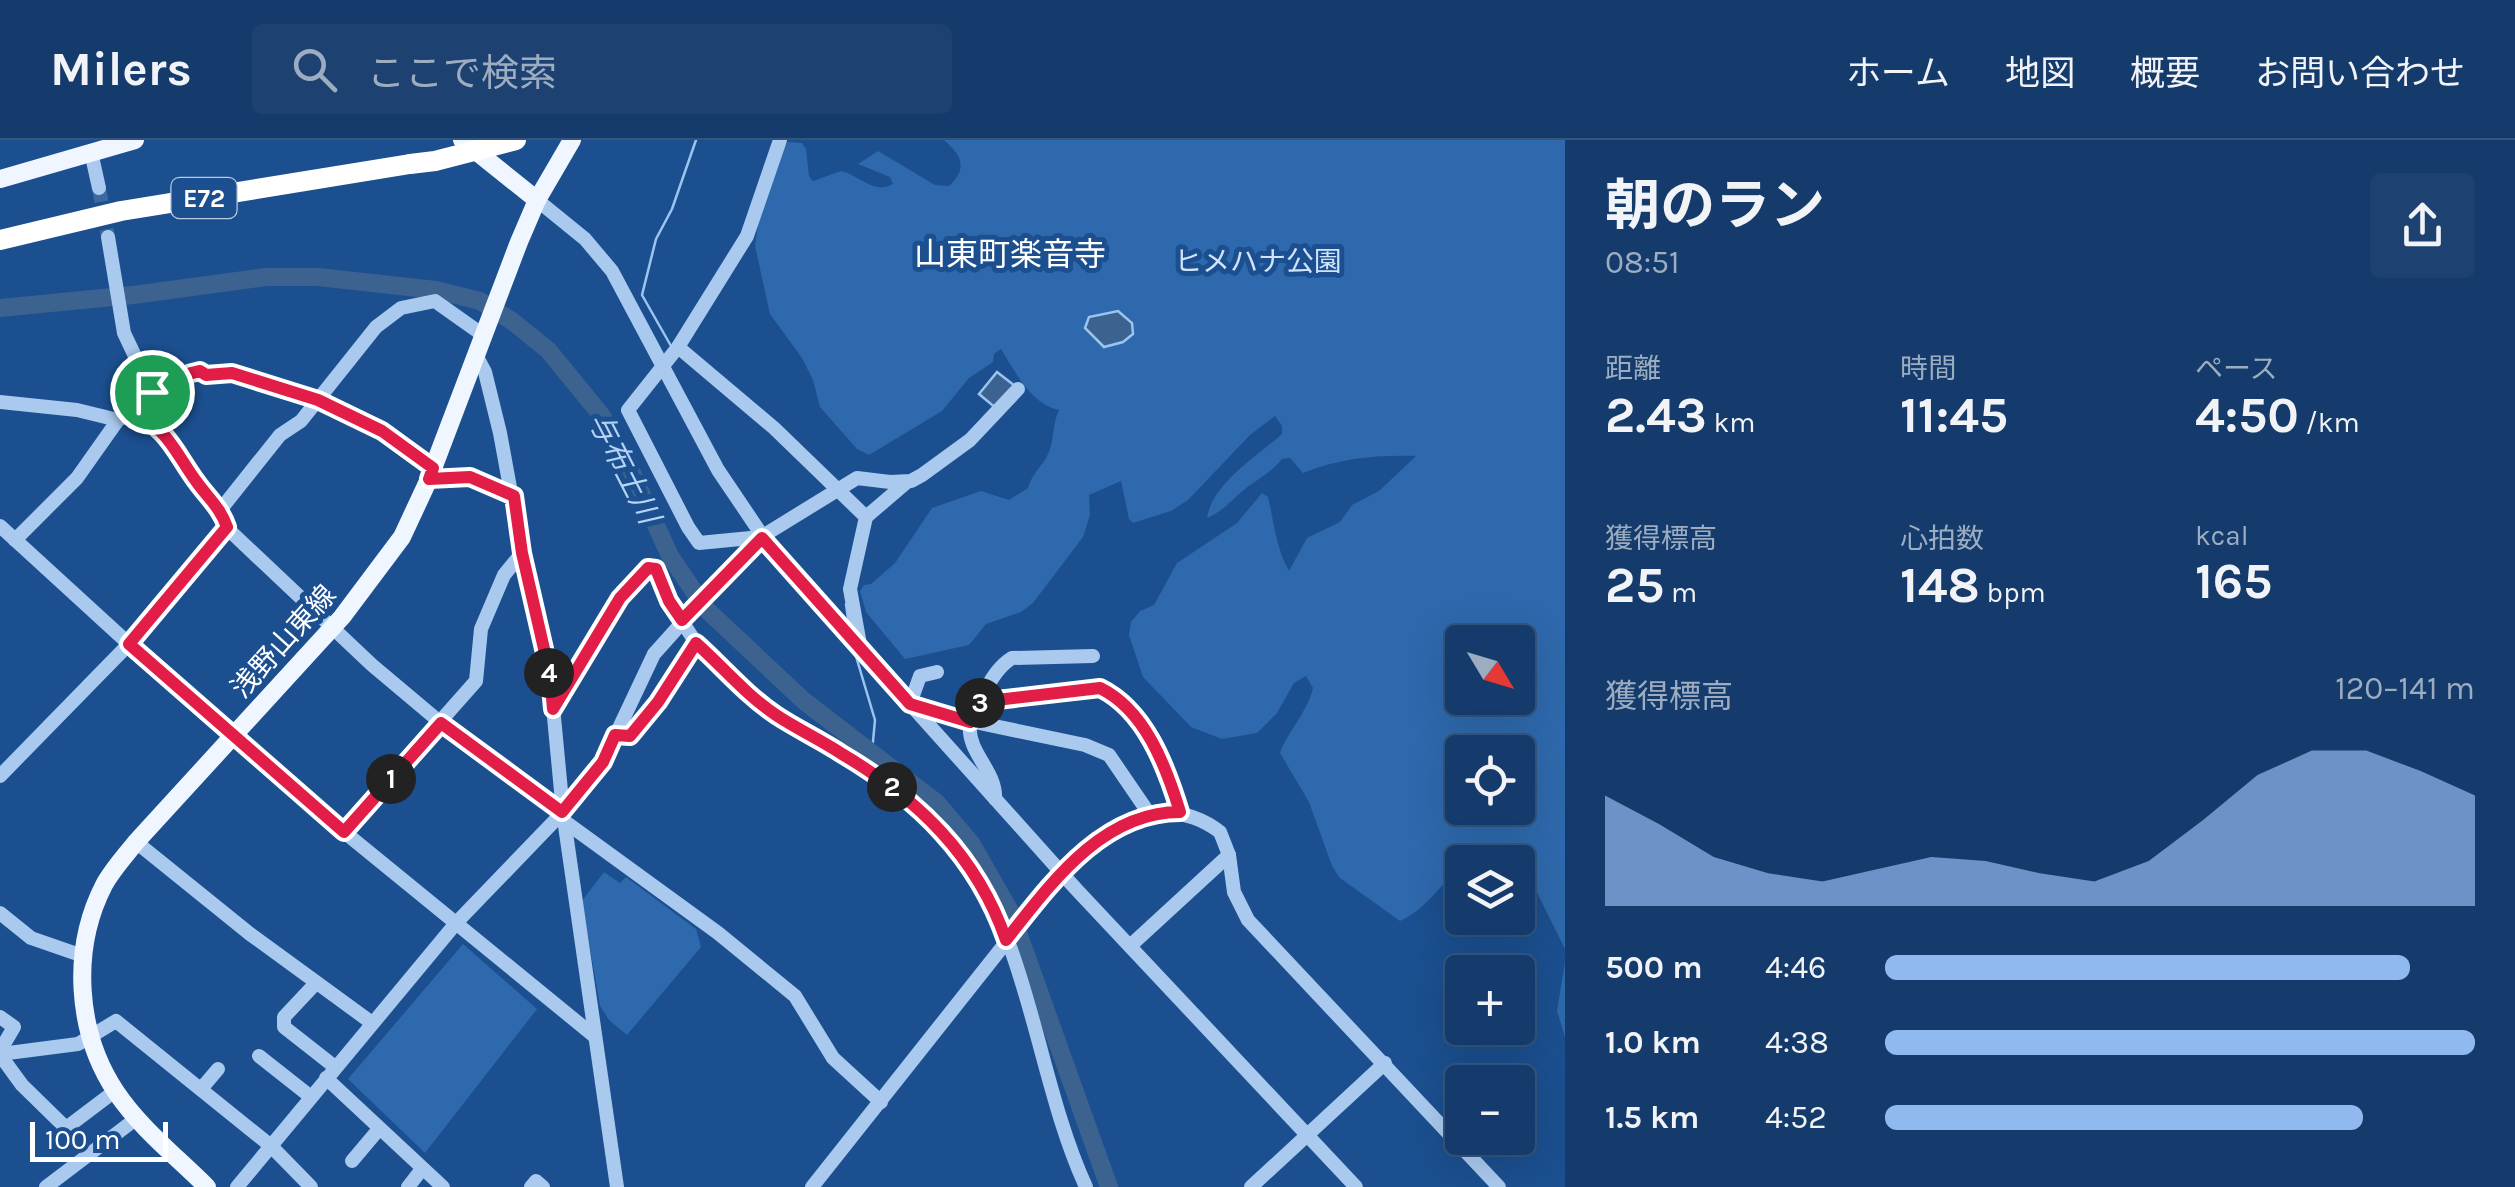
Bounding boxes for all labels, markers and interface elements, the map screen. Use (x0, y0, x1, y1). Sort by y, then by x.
search box (252, 24, 952, 114)
text: Milers (50, 41, 192, 97)
icon: search (287, 42, 342, 97)
text: ここで検索 (367, 51, 557, 96)
text: ホーム (1846, 53, 1950, 94)
text: 地図 (2005, 53, 2075, 94)
text: 概要 (2130, 53, 2200, 94)
text: お問い合わせ (2255, 53, 2465, 94)
button: share (2370, 173, 2475, 278)
text: 朝のラン (1605, 174, 1825, 238)
road number: E72 (172, 178, 236, 218)
district label: 山東町楽音寺 (914, 236, 1106, 273)
text: 08:51 (1605, 244, 1680, 281)
park label: ヒメハナ公園 (1174, 245, 1342, 278)
pin (110, 350, 195, 435)
text: 距離 (1605, 352, 1661, 385)
text: 時間 (1900, 352, 1956, 385)
text: ペース (2195, 352, 2278, 385)
icon: arrive (125, 365, 180, 420)
text: 2.43 (1605, 386, 1707, 445)
text: 11:45 (1900, 386, 2008, 445)
text: 4:50 (2195, 386, 2299, 445)
water label: 与布土川 (581, 406, 669, 532)
text: km (1707, 406, 1755, 439)
text: /km (2299, 406, 2360, 439)
text: kcal (2195, 519, 2248, 552)
text: 獲得標高 (1605, 522, 1717, 555)
text: 心拍数 (1900, 522, 1984, 555)
text: 165 (2195, 552, 2272, 611)
text: 25 (1605, 556, 1664, 615)
text: 148 (1900, 556, 1980, 615)
text: m (1664, 576, 1697, 609)
text: bpm (1980, 576, 2046, 609)
street label: 浅野山東線 (224, 578, 342, 704)
north arrow (1445, 625, 1535, 715)
map controls (1445, 625, 1535, 1155)
pin: 4 (524, 648, 574, 698)
text: 4 (541, 656, 557, 689)
text: 120–141 m (2335, 670, 2475, 707)
pin: 3 (955, 678, 1005, 728)
text: 獲得標高 (1605, 678, 1733, 715)
text: 3 (971, 686, 989, 719)
button: locate (1445, 735, 1535, 825)
pin: 1 (366, 754, 416, 804)
text: 1 (386, 762, 396, 795)
pin: 2 (867, 762, 917, 812)
text: 2 (884, 770, 900, 803)
button: layers (1445, 845, 1535, 935)
text: 500 m (1605, 949, 1703, 986)
text: 4:46 (1765, 949, 1826, 986)
button: + (1445, 955, 1535, 1045)
text: 1.0 km (1605, 1024, 1701, 1061)
text: 4:38 (1765, 1024, 1829, 1061)
button: − (1445, 1065, 1535, 1155)
text: 1.5 km (1605, 1099, 1699, 1136)
text: 4:52 (1765, 1099, 1827, 1136)
scale bar (30, 1117, 168, 1162)
text: 100 m (45, 1123, 120, 1156)

